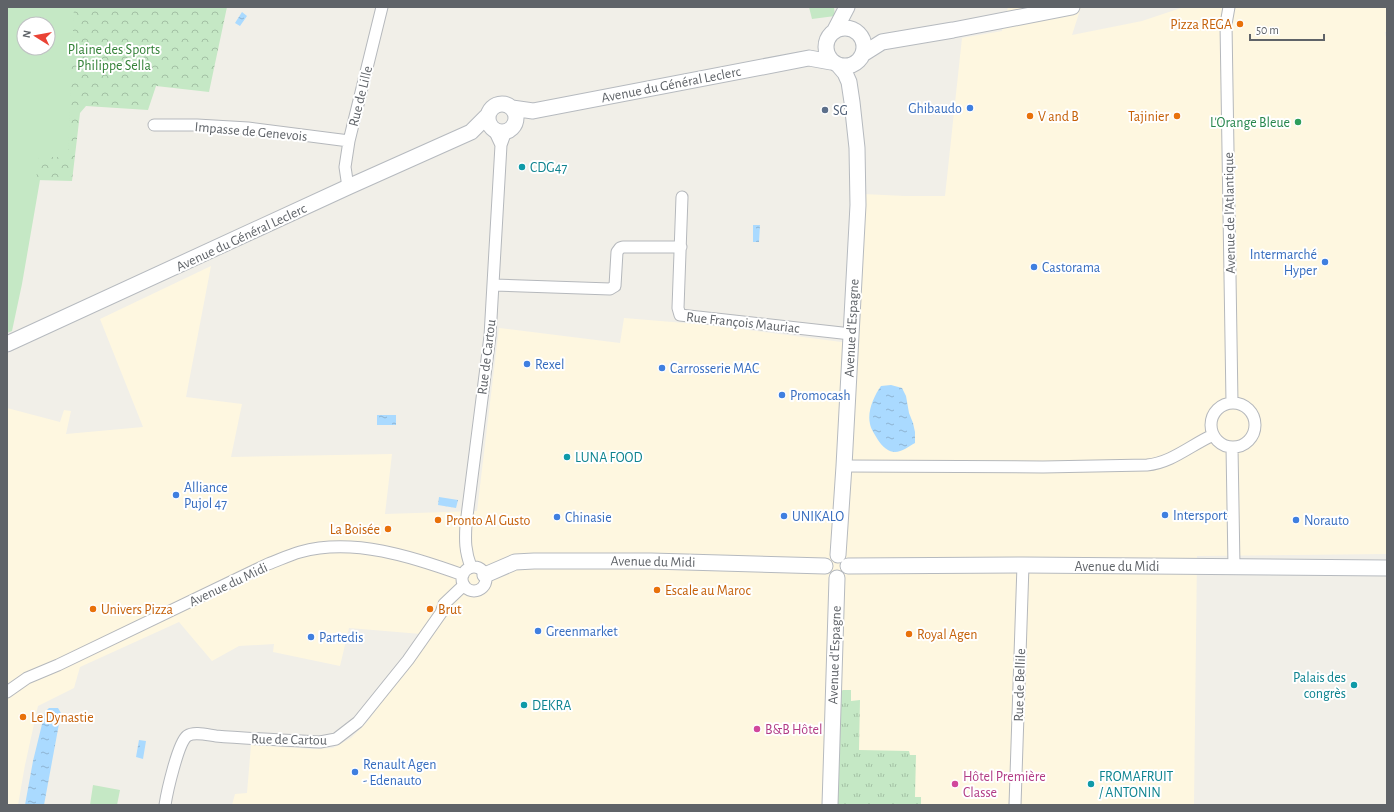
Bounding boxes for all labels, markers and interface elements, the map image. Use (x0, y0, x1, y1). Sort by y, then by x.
north arrow (16, 16, 56, 56)
scale bar (1250, 16, 1324, 42)
place label: Pizza REGA (1170, 18, 1232, 32)
marker: Pizza REGA (1235, 19, 1245, 29)
text: 50 m (1256, 24, 1279, 36)
text: N (21, 29, 33, 39)
park label: Plaine des Sports Philippe Sella (68, 43, 160, 73)
street label: Rue de Lille (347, 64, 375, 128)
street label: Avenue du Général Leclerc (600, 64, 743, 105)
place label: Ghibaudo (908, 102, 962, 116)
marker: Ghibaudo (965, 103, 975, 113)
place label: SG (833, 104, 848, 118)
marker: SG (820, 105, 830, 115)
place label: V and B (1038, 110, 1079, 124)
place label: Tajinier (1128, 110, 1169, 124)
marker: V and B (1025, 111, 1035, 121)
marker: Tajinier (1172, 111, 1182, 121)
place label: L'Orange Bleue (1210, 116, 1290, 130)
marker: L'Orange Bleue (1293, 117, 1303, 127)
street label: Impasse de Genevois (194, 120, 308, 144)
street label: Avenue de l'Atlantique (1222, 152, 1238, 274)
place label: CDG47 (530, 161, 567, 175)
marker: CDG47 (517, 162, 527, 172)
street label: Avenue du Général Leclerc (174, 201, 309, 274)
place label: Intermarché Hyper (1250, 248, 1317, 278)
marker: Intermarché Hyper (1320, 257, 1330, 267)
place label: Castorama (1042, 261, 1101, 275)
marker: Castorama (1029, 262, 1039, 272)
street label: Avenue d'Espagne (842, 278, 862, 378)
street label: Rue François Mauriac (685, 310, 801, 336)
street label: Rue de Cartou (475, 319, 499, 396)
place label: Rexel (535, 358, 565, 372)
marker: Rexel (522, 359, 532, 369)
place label: Carrosserie MAC (670, 362, 759, 376)
marker: Carrosserie MAC (657, 363, 667, 373)
place label: Promocash (790, 389, 851, 403)
marker: Promocash (777, 390, 787, 400)
place label: LUNA FOOD (575, 451, 642, 465)
marker: LUNA FOOD (562, 452, 572, 462)
place label: Alliance Pujol 47 (184, 481, 228, 511)
marker: Alliance Pujol 47 (171, 490, 181, 500)
place label: Intersport (1173, 509, 1228, 523)
place label: UNIKALO (792, 510, 844, 524)
marker: Intersport (1160, 510, 1170, 520)
place label: Chinasie (565, 511, 612, 525)
marker: UNIKALO (779, 511, 789, 521)
marker: Chinasie (552, 512, 562, 522)
place label: Pronto Al Gusto (446, 514, 531, 528)
place label: Norauto (1304, 514, 1349, 528)
marker: Pronto Al Gusto (433, 515, 443, 525)
marker: Norauto (1291, 515, 1301, 525)
place label: La Boisée (330, 523, 380, 537)
marker: La Boisée (383, 524, 393, 534)
street label: Avenue du Midi (610, 554, 696, 570)
street label: Avenue du Midi (1075, 560, 1159, 574)
street label: Avenue du Midi (187, 561, 270, 609)
place label: Escale au Maroc (665, 584, 751, 598)
marker: Escale au Maroc (652, 585, 662, 595)
place label: Univers Pizza (101, 603, 173, 617)
place label: Brut (438, 603, 462, 617)
marker: Univers Pizza (88, 604, 98, 614)
marker: Brut (425, 604, 435, 614)
street label: Avenue d'Espagne (826, 605, 844, 705)
place label: Greenmarket (546, 625, 618, 639)
marker: Greenmarket (533, 626, 543, 636)
place label: Royal Agen (917, 628, 978, 642)
marker: Royal Agen (904, 629, 914, 639)
place label: Partedis (319, 631, 363, 645)
marker: Partedis (306, 632, 316, 642)
street label: Rue de Bellile (1012, 648, 1028, 722)
place label: Palais des congrès (1293, 671, 1346, 701)
marker: Palais des congrès (1349, 680, 1359, 690)
place label: DEKRA (532, 699, 571, 713)
marker: DEKRA (519, 700, 529, 710)
place label: Le Dynastie (31, 711, 94, 725)
marker: Le Dynastie (18, 712, 28, 722)
place label: B&B Hôtel (765, 723, 822, 737)
marker: B&B Hôtel (752, 724, 762, 734)
street label: Rue de Cartou (251, 732, 327, 748)
place label: Renault Agen - Edenauto (363, 758, 436, 788)
marker: Renault Agen - Edenauto (350, 767, 360, 777)
place label: Hôtel Première Classe (963, 770, 1046, 800)
place label: FROMAFRUIT / ANTONIN (1099, 770, 1174, 800)
marker: Hôtel Première Classe (950, 779, 960, 789)
marker: FROMAFRUIT / ANTONIN (1086, 779, 1096, 789)

